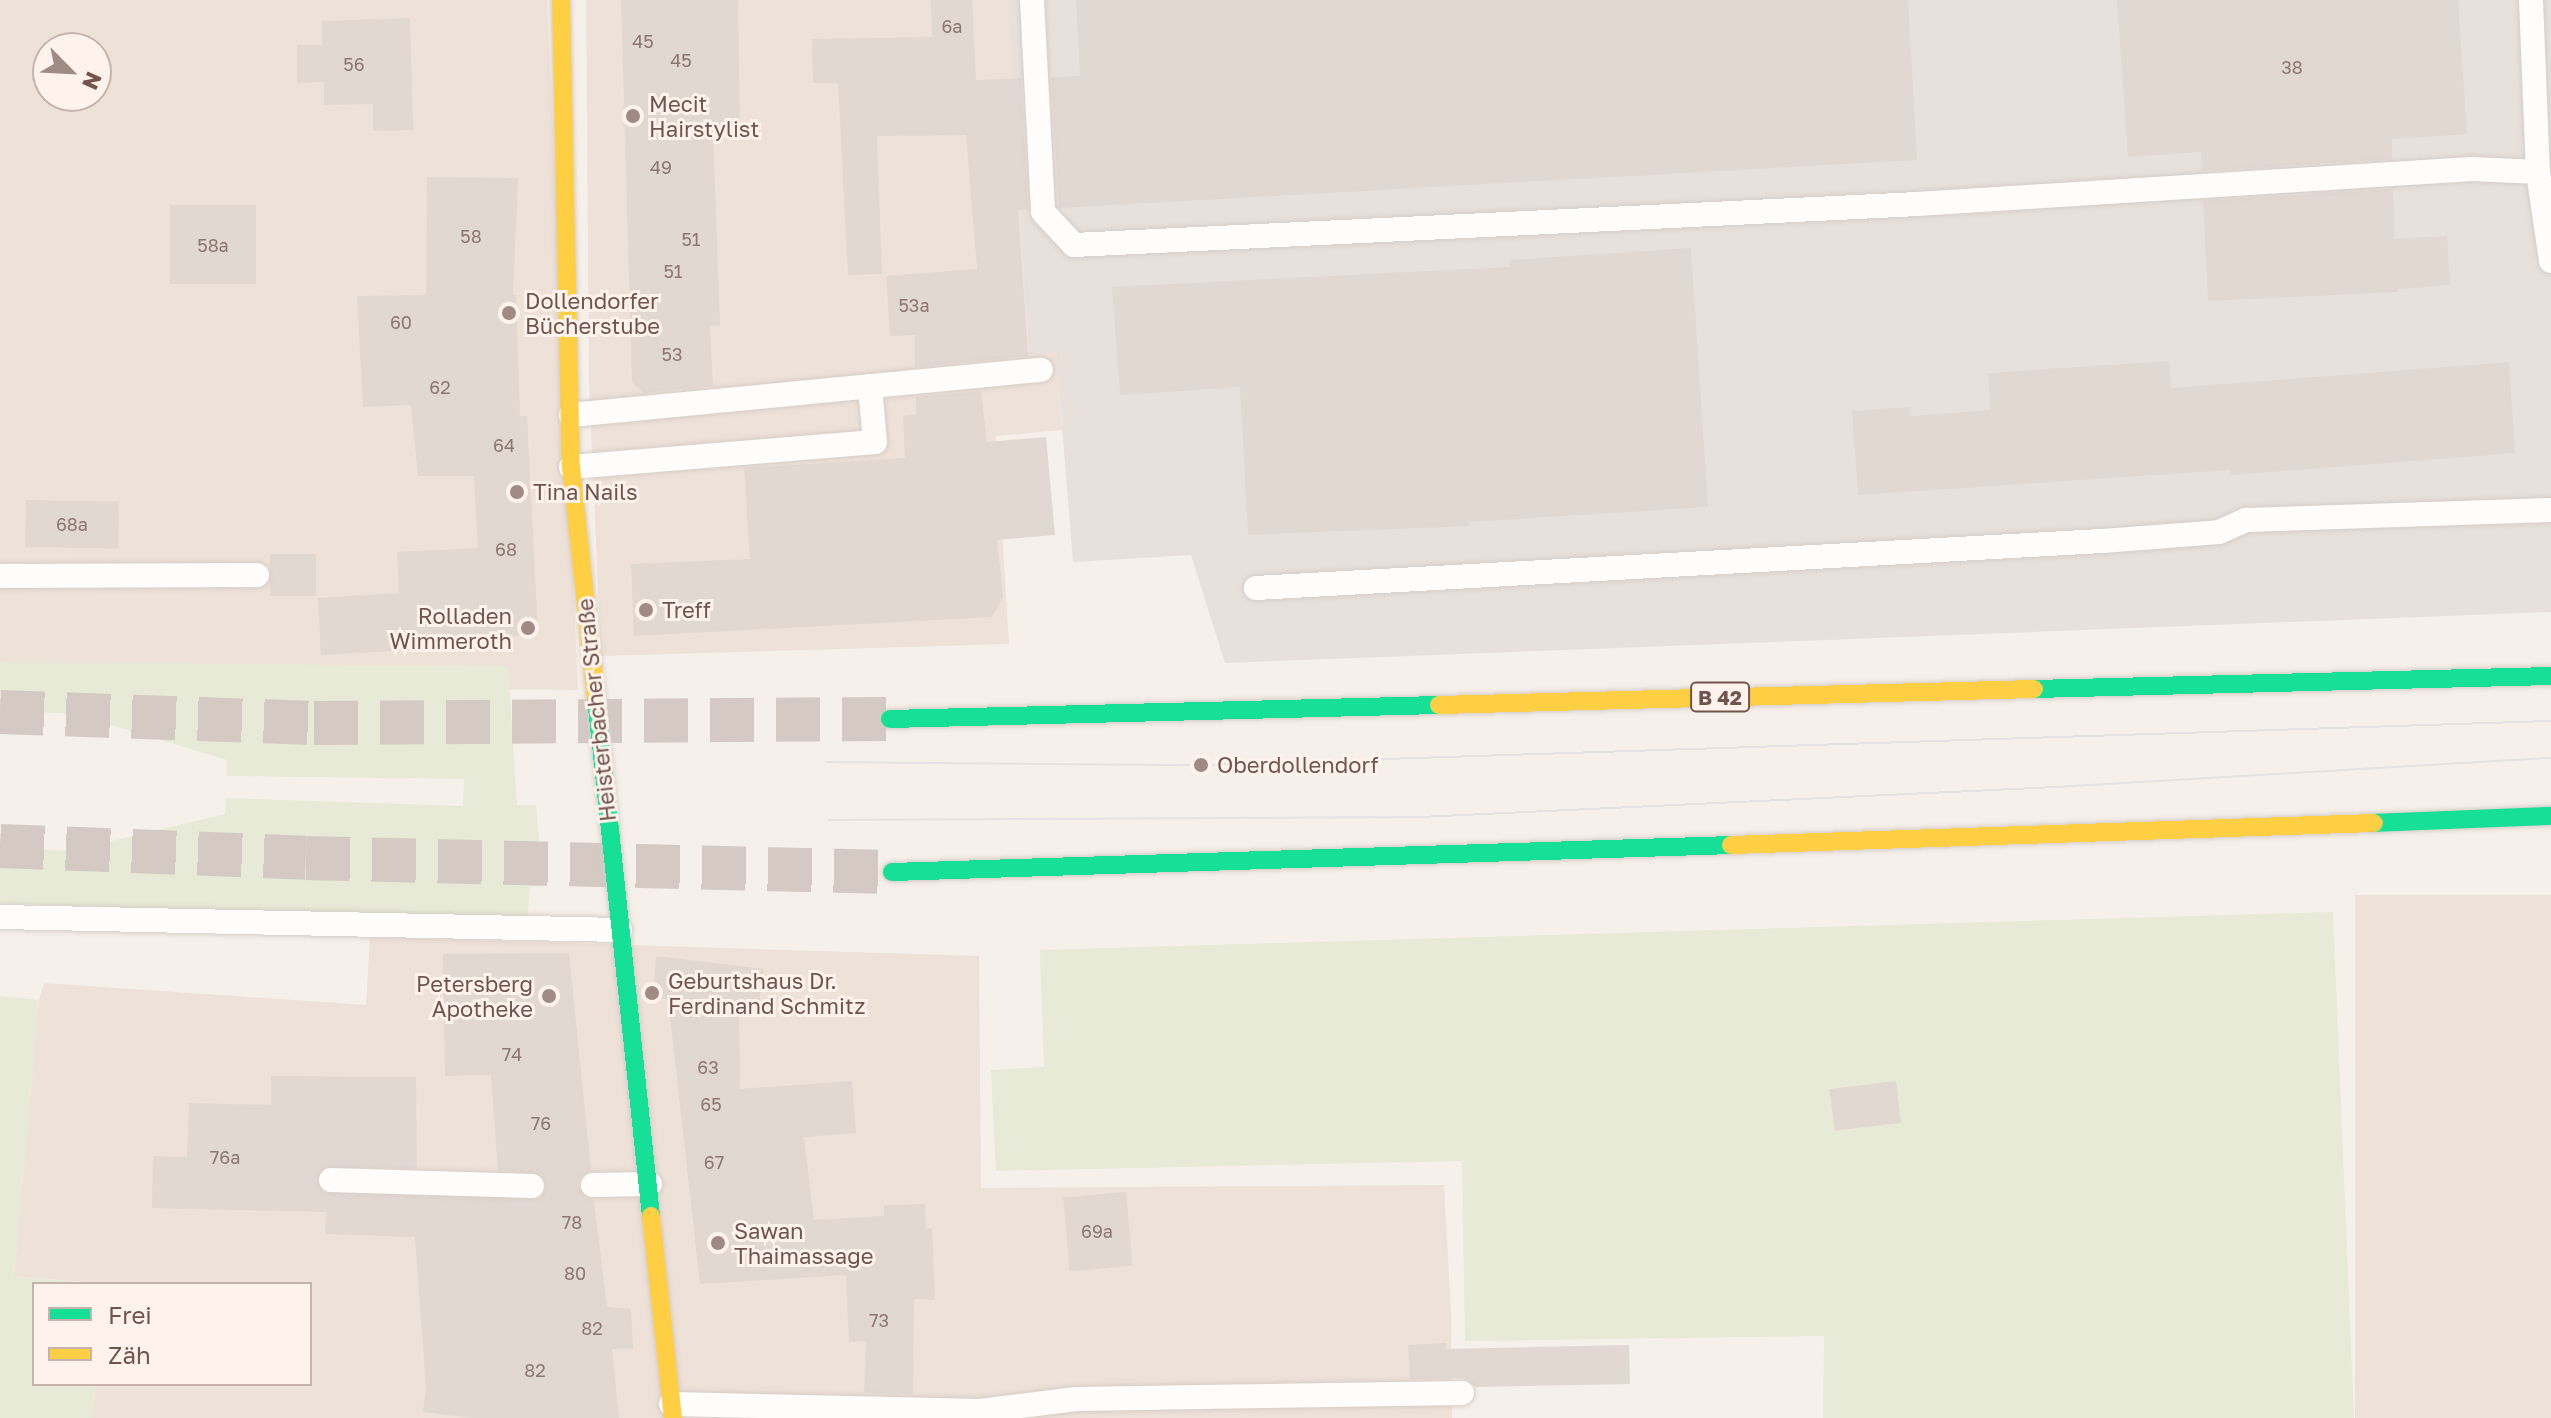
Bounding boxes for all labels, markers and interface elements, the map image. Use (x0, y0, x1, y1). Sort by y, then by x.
house number: 6a (941, 15, 963, 37)
house number: 45 (632, 30, 654, 52)
north arrow (32, 32, 112, 112)
house number: 45 (670, 49, 692, 71)
house number: 56 (343, 53, 365, 75)
house number: 38 (2281, 56, 2303, 78)
text: N (77, 68, 108, 94)
place label: Mecit Hairstylist (649, 90, 759, 142)
marker: Mecit Hairstylist (624, 107, 642, 125)
house number: 49 (650, 156, 672, 178)
house number: 58 (460, 225, 482, 247)
house number: 51 (681, 228, 701, 250)
house number: 58a (197, 234, 229, 256)
house number: 51 (663, 260, 683, 282)
place label: Dollendorfer Bücherstube (525, 287, 660, 338)
house number: 53a (898, 294, 930, 316)
marker: Dollendorfer Bücherstube (500, 304, 518, 322)
house number: 60 (390, 311, 412, 333)
house number: 53 (662, 343, 682, 365)
house number: 62 (429, 376, 451, 398)
house number: 64 (493, 434, 515, 456)
place label: Tina Nails (533, 479, 638, 505)
marker: Tina Nails (508, 483, 526, 501)
house number: 68a (56, 513, 88, 535)
house number: 68 (495, 538, 517, 560)
street label: Heisterbacher Straße (571, 597, 621, 823)
place label: Treff (662, 597, 711, 623)
marker: Treff (637, 601, 655, 619)
place label: Rolladen Wimmeroth (389, 602, 512, 654)
marker: Rolladen Wimmeroth (519, 619, 537, 637)
road number: B 42 (1690, 681, 1750, 713)
place label: Oberdollendorf (1217, 752, 1379, 778)
marker: Oberdollendorf (1192, 756, 1210, 774)
place label: Geburtshaus Dr. Ferdinand Schmitz (668, 967, 865, 1018)
place label: Petersberg Apotheke (416, 970, 533, 1022)
marker: Geburtshaus Dr. Ferdinand Schmitz (643, 984, 661, 1002)
marker: Petersberg Apotheke (540, 987, 558, 1005)
house number: 74 (502, 1043, 522, 1065)
house number: 63 (697, 1056, 719, 1078)
house number: 65 (700, 1093, 722, 1115)
house number: 76 (531, 1112, 551, 1134)
house number: 76a (210, 1146, 240, 1168)
house number: 67 (704, 1151, 724, 1173)
house number: 78 (562, 1211, 582, 1233)
place label: Sawan Thaimassage (734, 1217, 873, 1268)
house number: 69a (1081, 1220, 1113, 1242)
marker: Sawan Thaimassage (709, 1234, 727, 1252)
house number: 80 (564, 1262, 586, 1284)
legend (32, 1282, 312, 1386)
text: Frei (108, 1300, 152, 1329)
house number: 73 (869, 1309, 889, 1331)
house number: 82 (581, 1317, 603, 1339)
text: Zäh (108, 1340, 151, 1369)
house number: 82 (524, 1359, 546, 1381)

